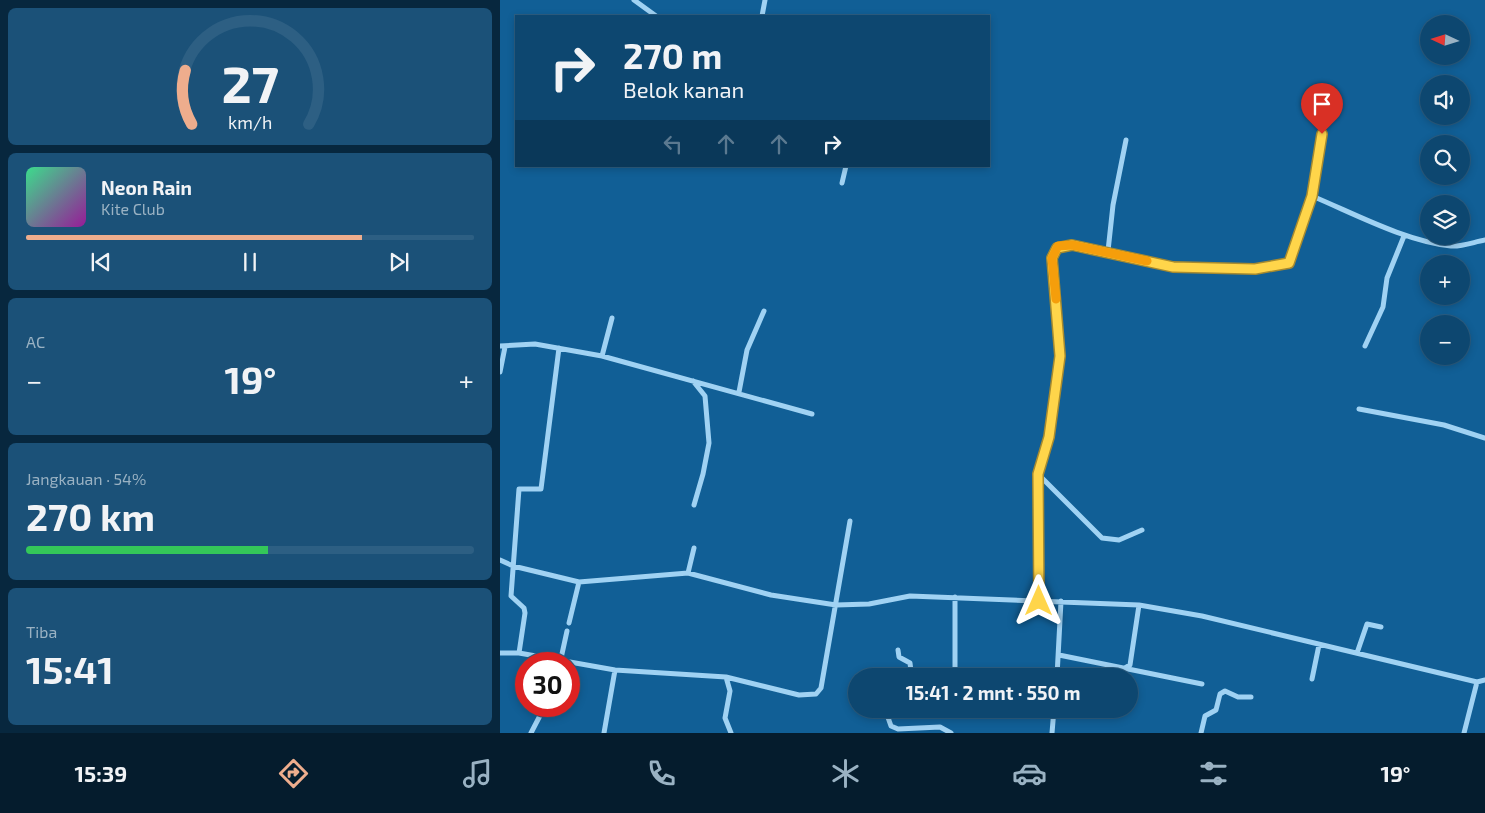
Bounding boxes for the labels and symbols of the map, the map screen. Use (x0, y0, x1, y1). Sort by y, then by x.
north arrow (1420, 15, 1470, 65)
pin (1301, 83, 1343, 134)
position arrow (1012, 574, 1064, 626)
speed limit sign: 30 (515, 652, 580, 717)

